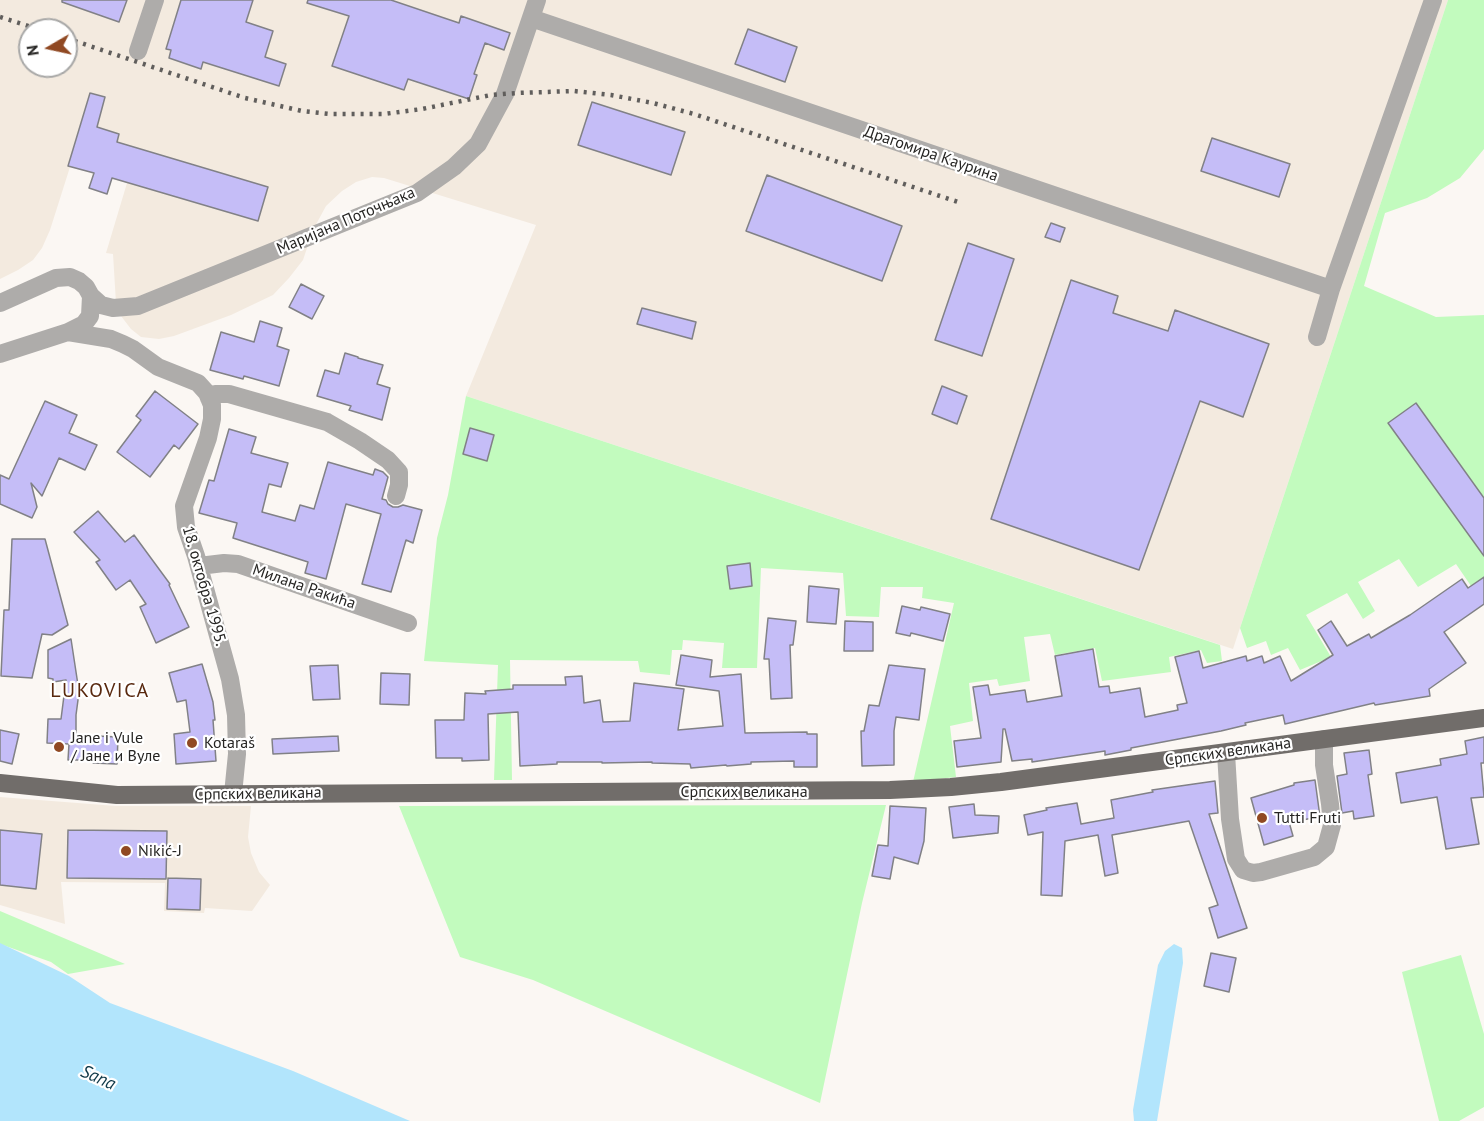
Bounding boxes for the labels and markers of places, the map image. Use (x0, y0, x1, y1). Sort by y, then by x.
place label: Jane i Vule / Јане и Вуле (71, 728, 160, 766)
place label: Kotaraš (204, 733, 255, 753)
marker: Kotaraš (185, 736, 199, 750)
marker: Jane i Vule / Јане и Вуле (52, 740, 66, 754)
place label: Tutti Fruti (1274, 808, 1341, 828)
marker: Tutti Fruti (1255, 811, 1269, 825)
place label: Nikić-J (138, 841, 182, 861)
marker: Nikić-J (119, 844, 133, 858)

